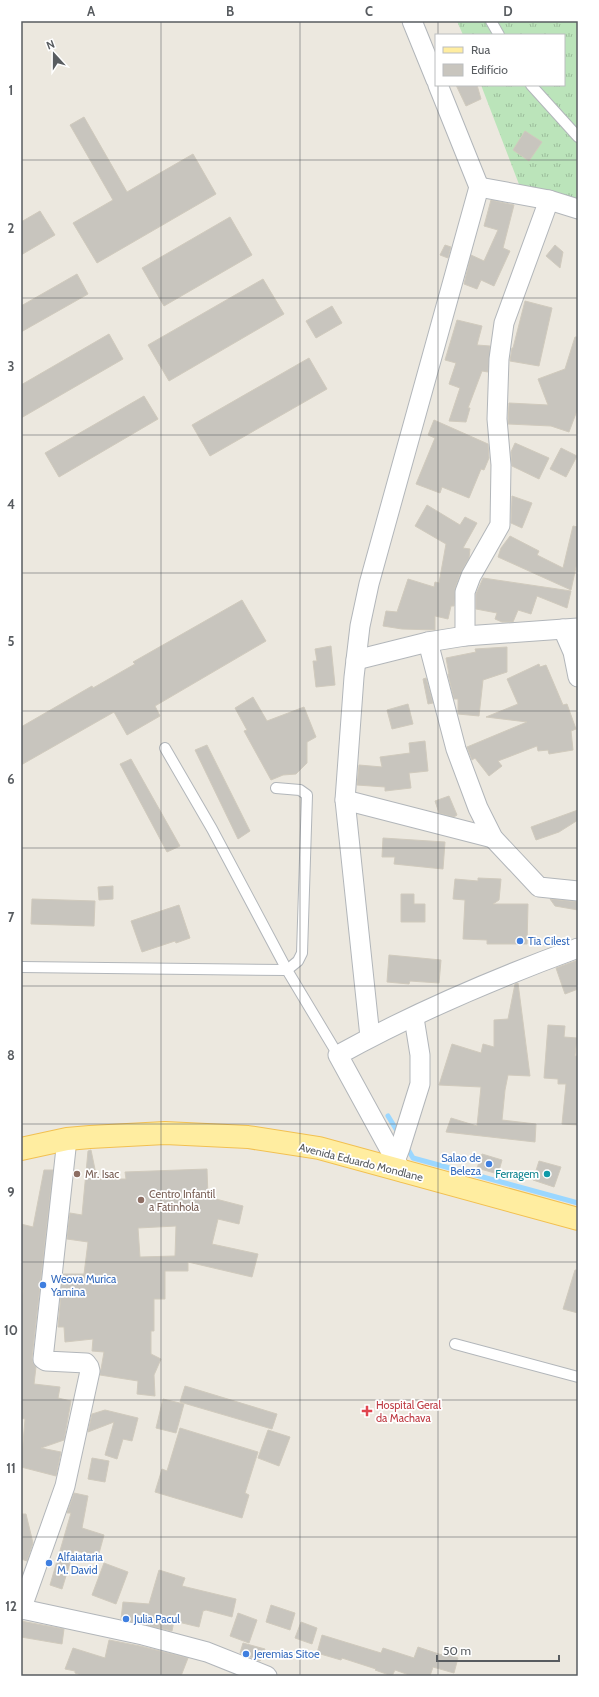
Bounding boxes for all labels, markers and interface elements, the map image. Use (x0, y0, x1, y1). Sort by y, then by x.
text: A (87, 3, 96, 19)
text: B (226, 3, 234, 19)
text: C (365, 3, 373, 19)
text: D (503, 3, 513, 19)
north arrow (34, 34, 74, 74)
legend (435, 34, 565, 86)
text: N (44, 37, 57, 53)
text: Rua (471, 42, 490, 57)
text: Edifício (471, 62, 508, 77)
text: 1 (9, 82, 13, 98)
text: 2 (8, 220, 15, 236)
text: 3 (7, 358, 15, 374)
text: 4 (7, 496, 15, 512)
text: 5 (8, 633, 15, 649)
text: 6 (7, 771, 15, 787)
text: 7 (8, 909, 15, 925)
place label: Tia Cilest (528, 934, 570, 948)
marker: Tia Cilest (515, 936, 525, 946)
text: 8 (7, 1047, 15, 1063)
street label: Avenida Eduardo Mondlane (297, 1140, 425, 1184)
place label: Salao de Beleza (441, 1151, 482, 1178)
marker: Salao de Beleza (484, 1159, 494, 1169)
place label: Mr. Isac (85, 1167, 119, 1181)
place label: Ferragem (495, 1167, 539, 1181)
marker: Mr. Isac (72, 1169, 82, 1179)
marker: Ferragem (542, 1169, 552, 1179)
text: 9 (7, 1184, 15, 1200)
place label: Centro Infantil a Fatinhola (149, 1187, 216, 1214)
marker: Centro Infantil a Fatinhola (136, 1195, 146, 1205)
place label: Weova Murica Yamina (50, 1272, 117, 1299)
marker: Weova Murica Yamina (38, 1280, 48, 1290)
text: 10 (4, 1322, 18, 1338)
place label: Hospital Geral da Machava (376, 1398, 441, 1425)
marker: Hospital Geral da Machava (361, 1405, 373, 1417)
text: 11 (6, 1460, 16, 1476)
place label: Alfaiataria M. David (57, 1550, 103, 1577)
marker: Alfaiataria M. David (44, 1558, 54, 1568)
text: 12 (5, 1598, 17, 1614)
place label: Julia Pacul (133, 1612, 180, 1626)
marker: Julia Pacul (121, 1614, 131, 1624)
scale bar (437, 1637, 559, 1663)
text: 50 m (443, 1643, 471, 1658)
place label: Jeremias Sitoe (253, 1647, 320, 1661)
marker: Jeremias Sitoe (241, 1649, 251, 1659)

